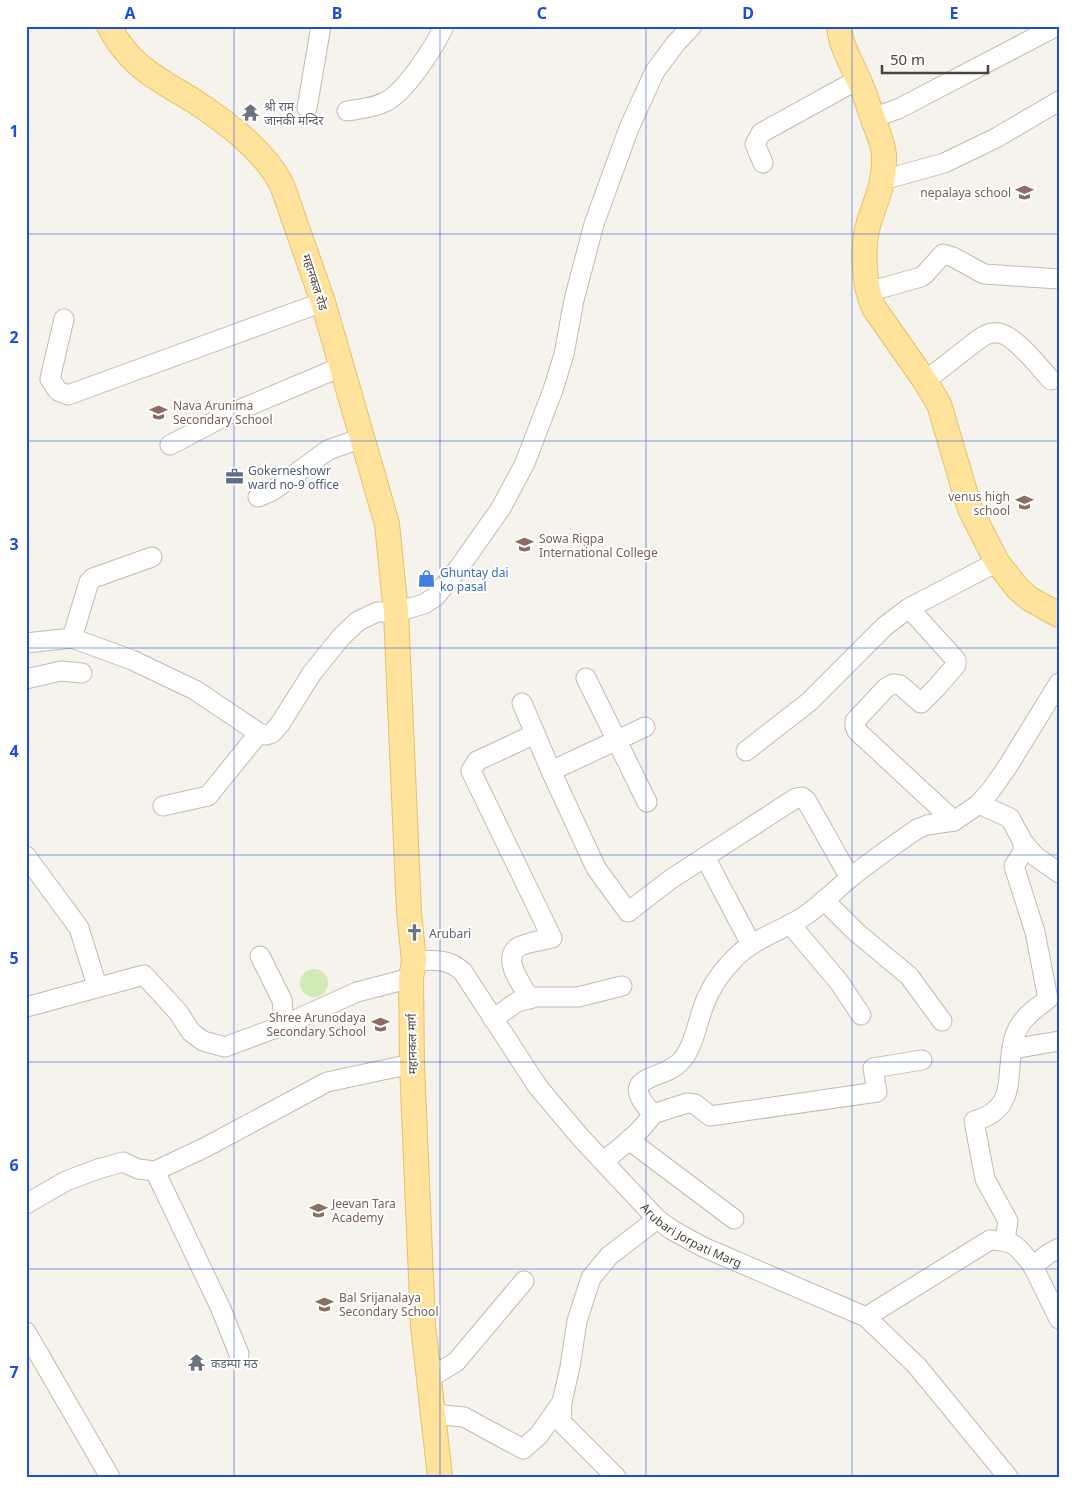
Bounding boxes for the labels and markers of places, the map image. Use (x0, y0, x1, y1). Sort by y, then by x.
place label: श्री राम जानकी मन्दिर (264, 98, 324, 129)
temple icon: श्री राम जानकी मन्दिर (240, 103, 260, 123)
school or university icon: nepalaya school (1015, 182, 1035, 202)
place label: nepalaya school (920, 184, 1011, 201)
place label: Nava Arunima Secondary School (173, 397, 272, 428)
school or university icon: Nava Arunima Secondary School (149, 402, 169, 422)
place label: Gokerneshowr ward no-9 office (248, 462, 339, 493)
office icon: Gokerneshowr ward no-9 office (224, 467, 244, 487)
place label: venus high school (948, 488, 1010, 519)
school or university icon: venus high school (1014, 493, 1034, 513)
place label: Sowa Rigpa International College (539, 530, 658, 561)
school or university icon: Sowa Rigpa International College (515, 535, 535, 555)
place label: Ghuntay dai ko pasal (440, 564, 509, 595)
shop icon: Ghuntay dai ko pasal (416, 569, 436, 589)
church icon: Arubari (405, 923, 425, 943)
place label: Arubari (429, 925, 471, 942)
place label: Shree Arunodaya Secondary School (267, 1009, 366, 1040)
school or university icon: Shree Arunodaya Secondary School (370, 1014, 390, 1034)
place label: Jeevan Tara Academy (331, 1195, 396, 1226)
school or university icon: Jeevan Tara Academy (308, 1200, 328, 1220)
place label: Bal Srijanalaya Secondary School (339, 1289, 438, 1320)
school or university icon: Bal Srijanalaya Secondary School (315, 1294, 335, 1314)
temple icon: कडम्पा मठ (187, 1353, 207, 1373)
place label: कडम्पा मठ (211, 1355, 259, 1372)

